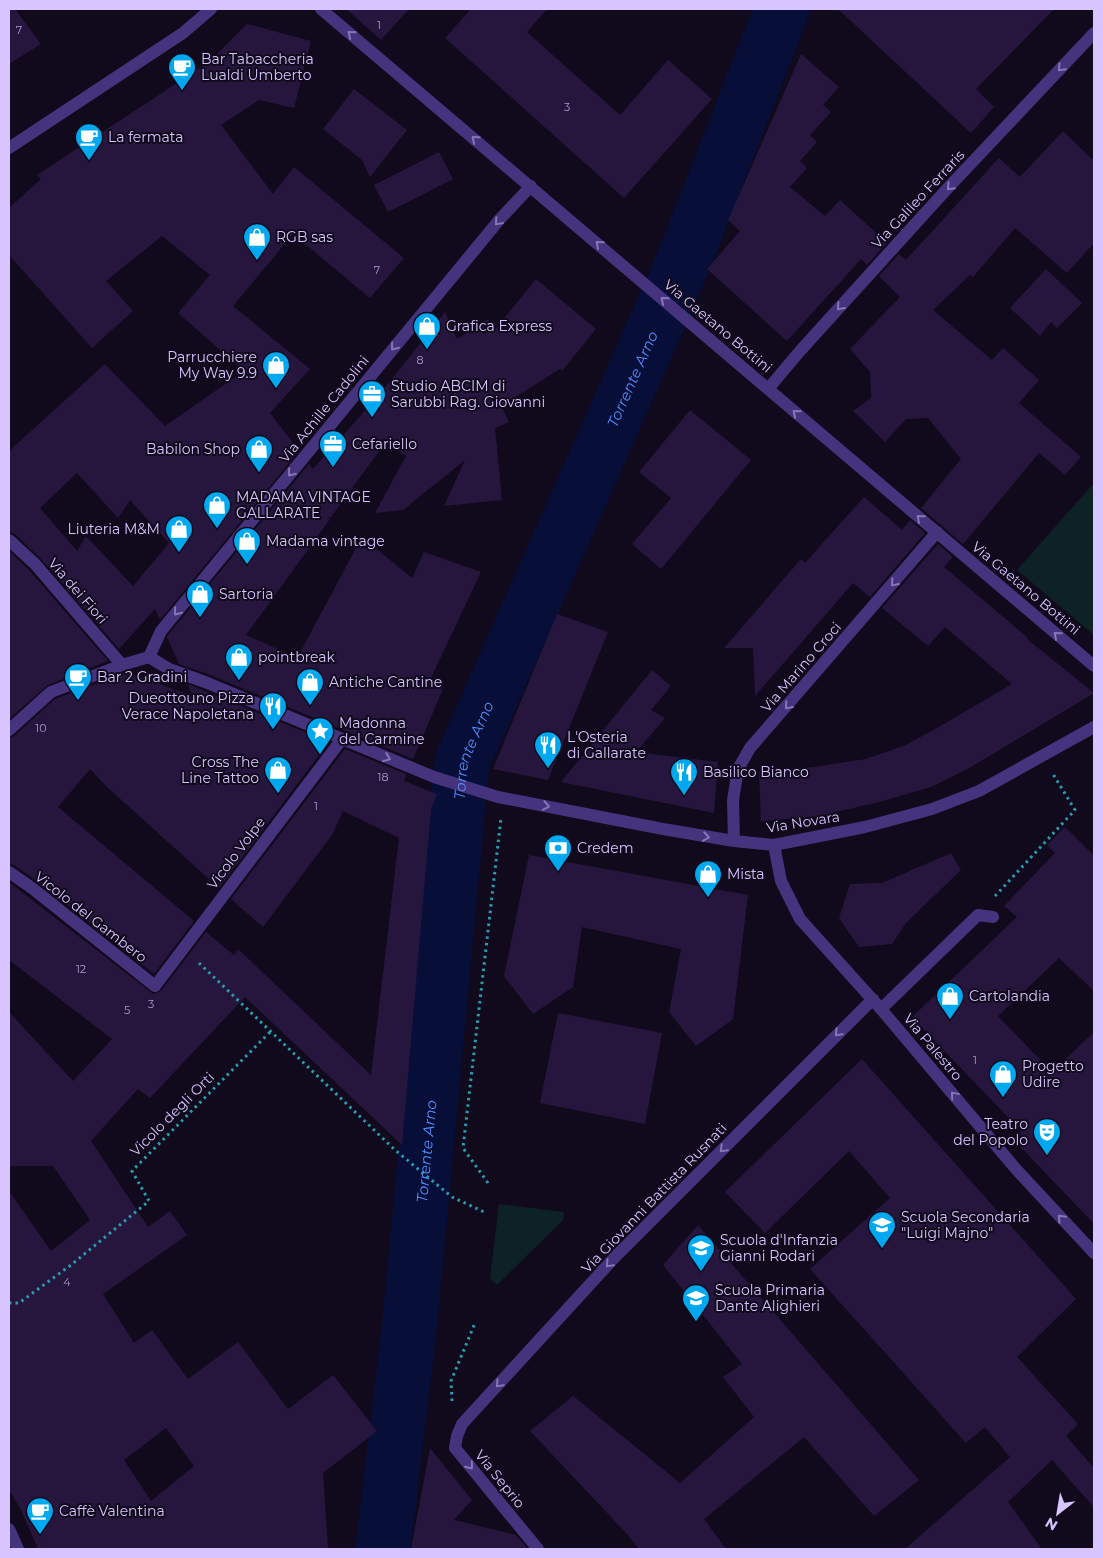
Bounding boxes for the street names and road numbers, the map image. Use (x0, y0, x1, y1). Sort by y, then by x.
street label: Via Galileo Ferraris (868, 146, 969, 252)
street label: Via Gaetano Bottini (660, 275, 776, 377)
street label: Via Achille Cadolini (275, 352, 373, 466)
street label: Via Gaetano Bottini (968, 537, 1084, 639)
street label: Via dei Fiori (45, 554, 111, 628)
street label: Via Marino Croci (757, 618, 845, 716)
street label: Via Novara (765, 807, 841, 837)
street label: Vicolo Volpe (203, 813, 269, 893)
street label: Vicolo del Gambero (31, 868, 151, 967)
street label: Via Palestro (900, 1010, 966, 1084)
street label: Vicolo degli Orti (126, 1068, 218, 1160)
street label: Via Giovanni Battista Rusnati (577, 1119, 731, 1277)
street label: Via Seprio (471, 1446, 529, 1512)

